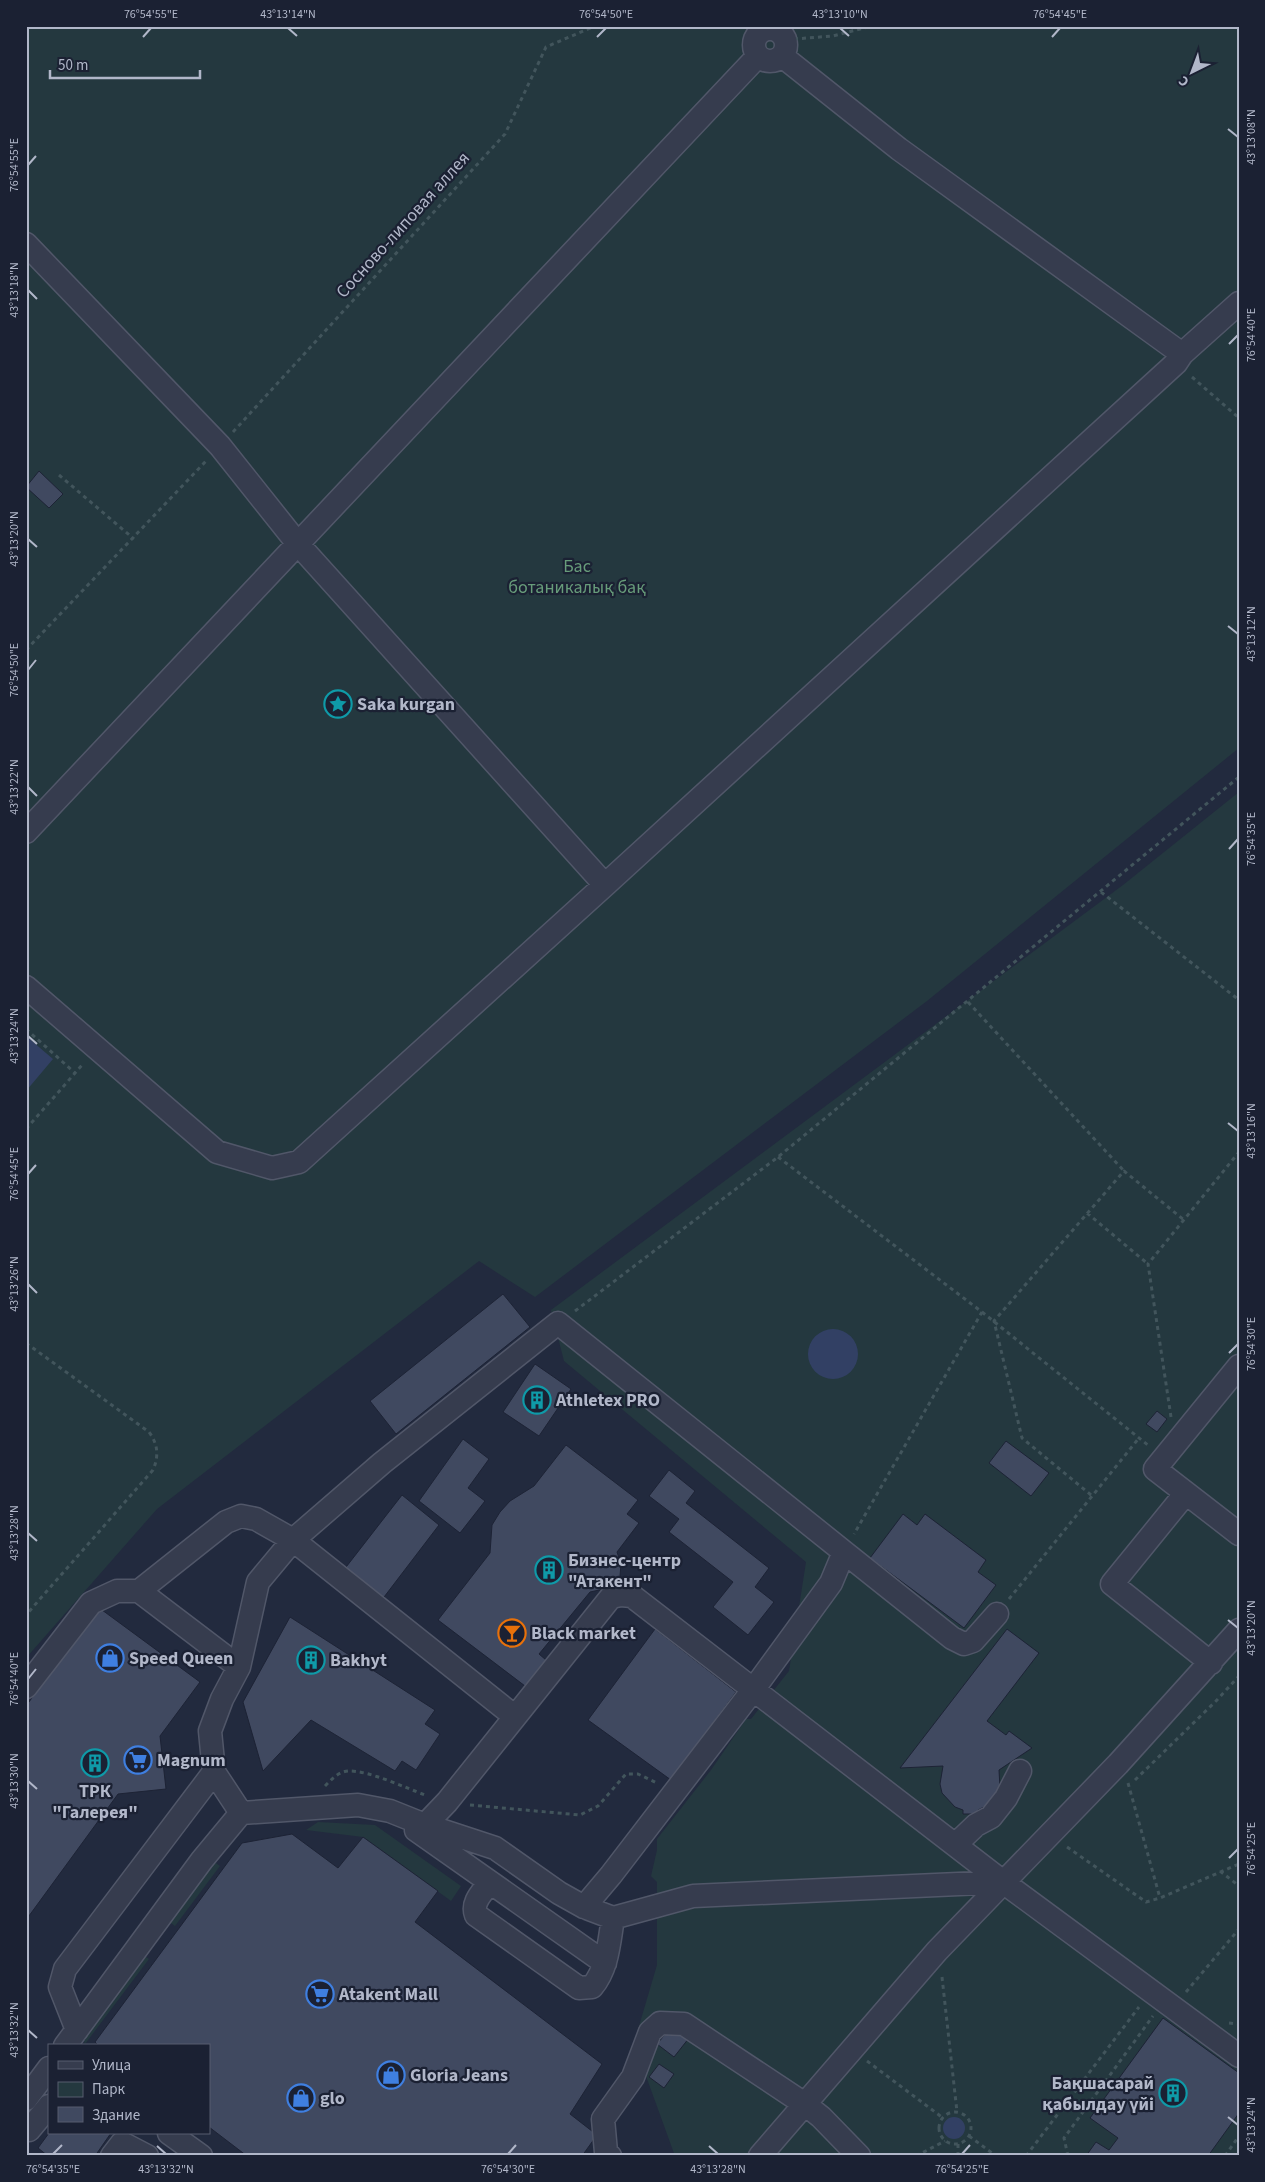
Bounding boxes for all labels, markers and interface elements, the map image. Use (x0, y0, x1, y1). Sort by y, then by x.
text: 76°54'55"E (124, 6, 178, 23)
text: 43°13'14"N (260, 6, 316, 23)
text: 76°54'50"E (579, 6, 633, 23)
text: 43°13'10"N (812, 6, 868, 23)
text: 76°54'45"E (1033, 6, 1087, 23)
scale bar (50, 48, 200, 80)
north arrow (1168, 48, 1218, 98)
text: 50 m (58, 55, 88, 76)
text: С (1174, 71, 1194, 91)
text: 43°13'08"N (1243, 109, 1260, 165)
text: 76°54'55"E (6, 138, 23, 192)
street label: Сосново-липовая аллея (330, 146, 476, 304)
text: 43°13'18"N (6, 262, 23, 318)
text: 76°54'40"E (1243, 308, 1260, 362)
text: 43°13'20"N (6, 511, 23, 567)
park label: Бас ботаникалық бақ (508, 554, 646, 600)
text: 43°13'12"N (1243, 606, 1260, 662)
text: 76°54'50"E (6, 643, 23, 697)
place icon: Saka kurgan (323, 689, 353, 719)
place label: Saka kurgan (357, 692, 455, 717)
text: 43°13'22"N (6, 759, 23, 815)
text: 76°54'35"E (1243, 812, 1260, 866)
text: 43°13'24"N (6, 1008, 23, 1064)
text: 43°13'16"N (1243, 1103, 1260, 1159)
text: 76°54'45"E (6, 1147, 23, 1201)
text: 43°13'26"N (6, 1256, 23, 1312)
text: 76°54'30"E (1243, 1317, 1260, 1371)
building icon: Athletex PRO (522, 1385, 552, 1415)
place label: Athletex PRO (555, 1388, 660, 1413)
text: 43°13'28"N (6, 1505, 23, 1561)
place label: Бизнес-центр "Атакент" (568, 1548, 681, 1594)
building icon: Бизнес-центр "Атакент" (534, 1555, 564, 1585)
text: 43°13'20"N (1243, 1600, 1260, 1656)
bar icon: Black market (497, 1618, 527, 1648)
place label: Black market (531, 1621, 636, 1646)
shop icon: Speed Queen (95, 1643, 125, 1673)
building icon: Bakhyt (296, 1645, 326, 1675)
place label: Speed Queen (129, 1646, 233, 1671)
place label: Bakhyt (330, 1648, 387, 1673)
text: 76°54'40"E (6, 1652, 23, 1706)
supermarket icon: Magnum (123, 1745, 153, 1775)
building icon: ТРК "Галерея" (80, 1748, 110, 1778)
place label: Magnum (157, 1748, 226, 1773)
text: 43°13'30"N (6, 1753, 23, 1809)
place label: ТРК "Галерея" (52, 1779, 138, 1825)
text: 76°54'25"E (1243, 1822, 1260, 1876)
supermarket icon: Atakent Mall (305, 1979, 335, 2009)
place label: Atakent Mall (338, 1982, 438, 2007)
text: 43°13'32"N (6, 2002, 23, 2058)
legend (48, 2044, 210, 2134)
text: Улица (92, 2055, 131, 2076)
shop icon: Gloria Jeans (376, 2060, 406, 2090)
place label: Gloria Jeans (410, 2063, 508, 2088)
place label: Бақшасарай қабылдау үйі (1042, 2071, 1154, 2117)
building icon: Бақшасарай қабылдау үйі (1158, 2078, 1188, 2108)
text: Парк (92, 2079, 126, 2100)
shop icon: glo (286, 2083, 316, 2113)
place label: glo (320, 2086, 345, 2111)
text: 43°13'24"N (1243, 2097, 1260, 2153)
text: Здание (92, 2105, 140, 2126)
text: 76°54'35"E (26, 2161, 80, 2178)
text: 43°13'32"N (138, 2161, 194, 2178)
text: 76°54'30"E (481, 2161, 535, 2178)
text: 43°13'28"N (690, 2161, 746, 2178)
text: 76°54'25"E (935, 2161, 989, 2178)

